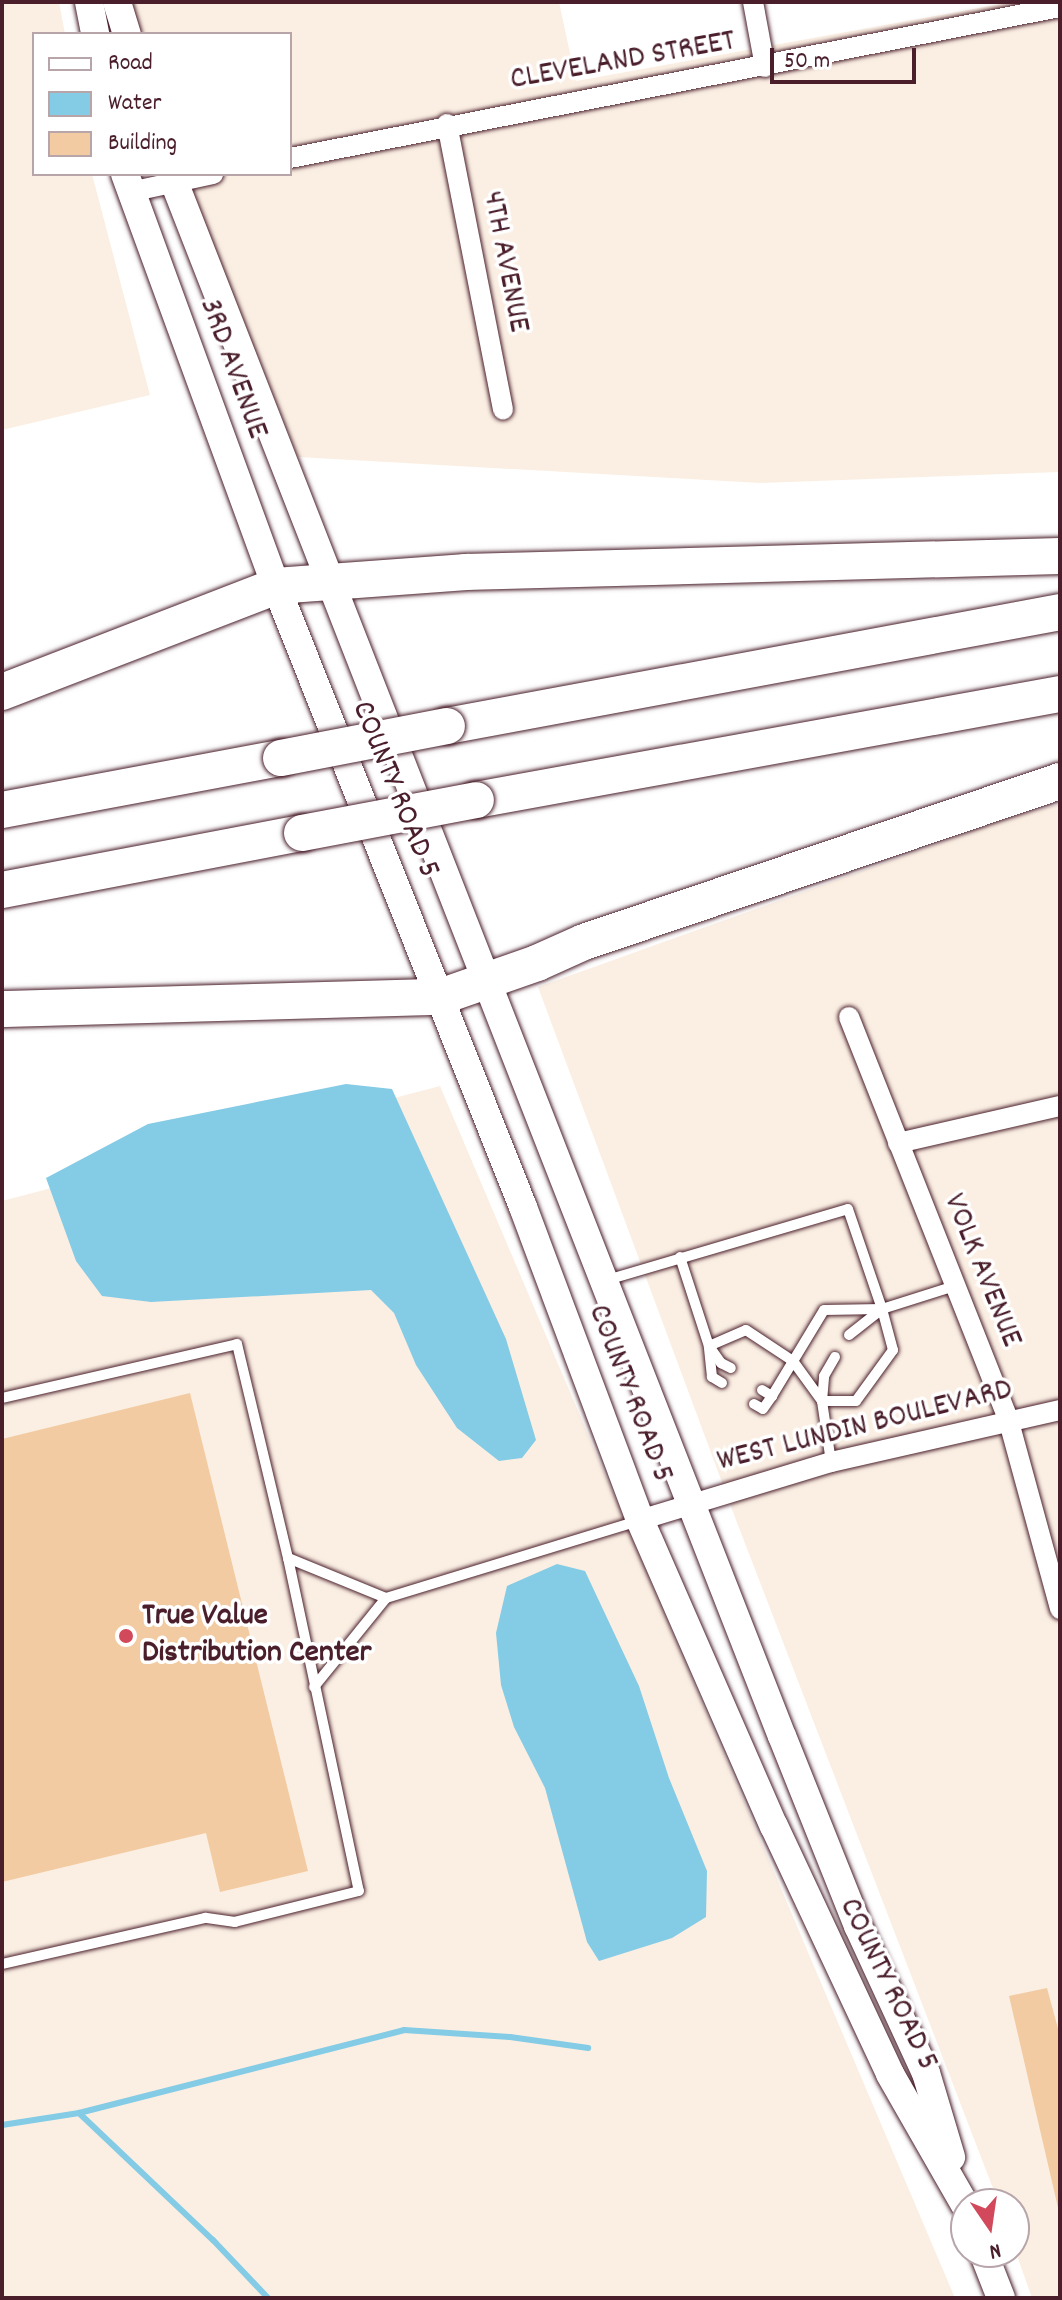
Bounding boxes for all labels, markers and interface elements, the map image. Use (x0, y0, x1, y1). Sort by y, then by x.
street label: CLEVELAND STREET (507, 23, 739, 101)
legend (32, 32, 292, 176)
scale bar (774, 32, 920, 82)
text: 50 m (784, 45, 830, 79)
text: Road (108, 47, 153, 81)
text: Water (108, 87, 161, 121)
text: Building (108, 127, 177, 161)
street label: 4TH AVENUE (472, 188, 536, 336)
street label: 3RD AVENUE (189, 293, 275, 445)
street label: COUNTY ROAD 5 (341, 696, 447, 884)
street label: VOLK AVENUE (933, 1189, 1029, 1353)
street label: COUNTY ROAD 5 (578, 1300, 680, 1488)
street label: WEST LUNDIN BOULEVARD (714, 1372, 1016, 1482)
place label: True Value Distribution Center (142, 1599, 371, 1674)
marker: True Value Distribution Center (117, 1627, 135, 1645)
street label: COUNTY ROAD 5 (829, 1892, 945, 2078)
north arrow (950, 2188, 1030, 2268)
text: N (986, 2234, 1004, 2266)

